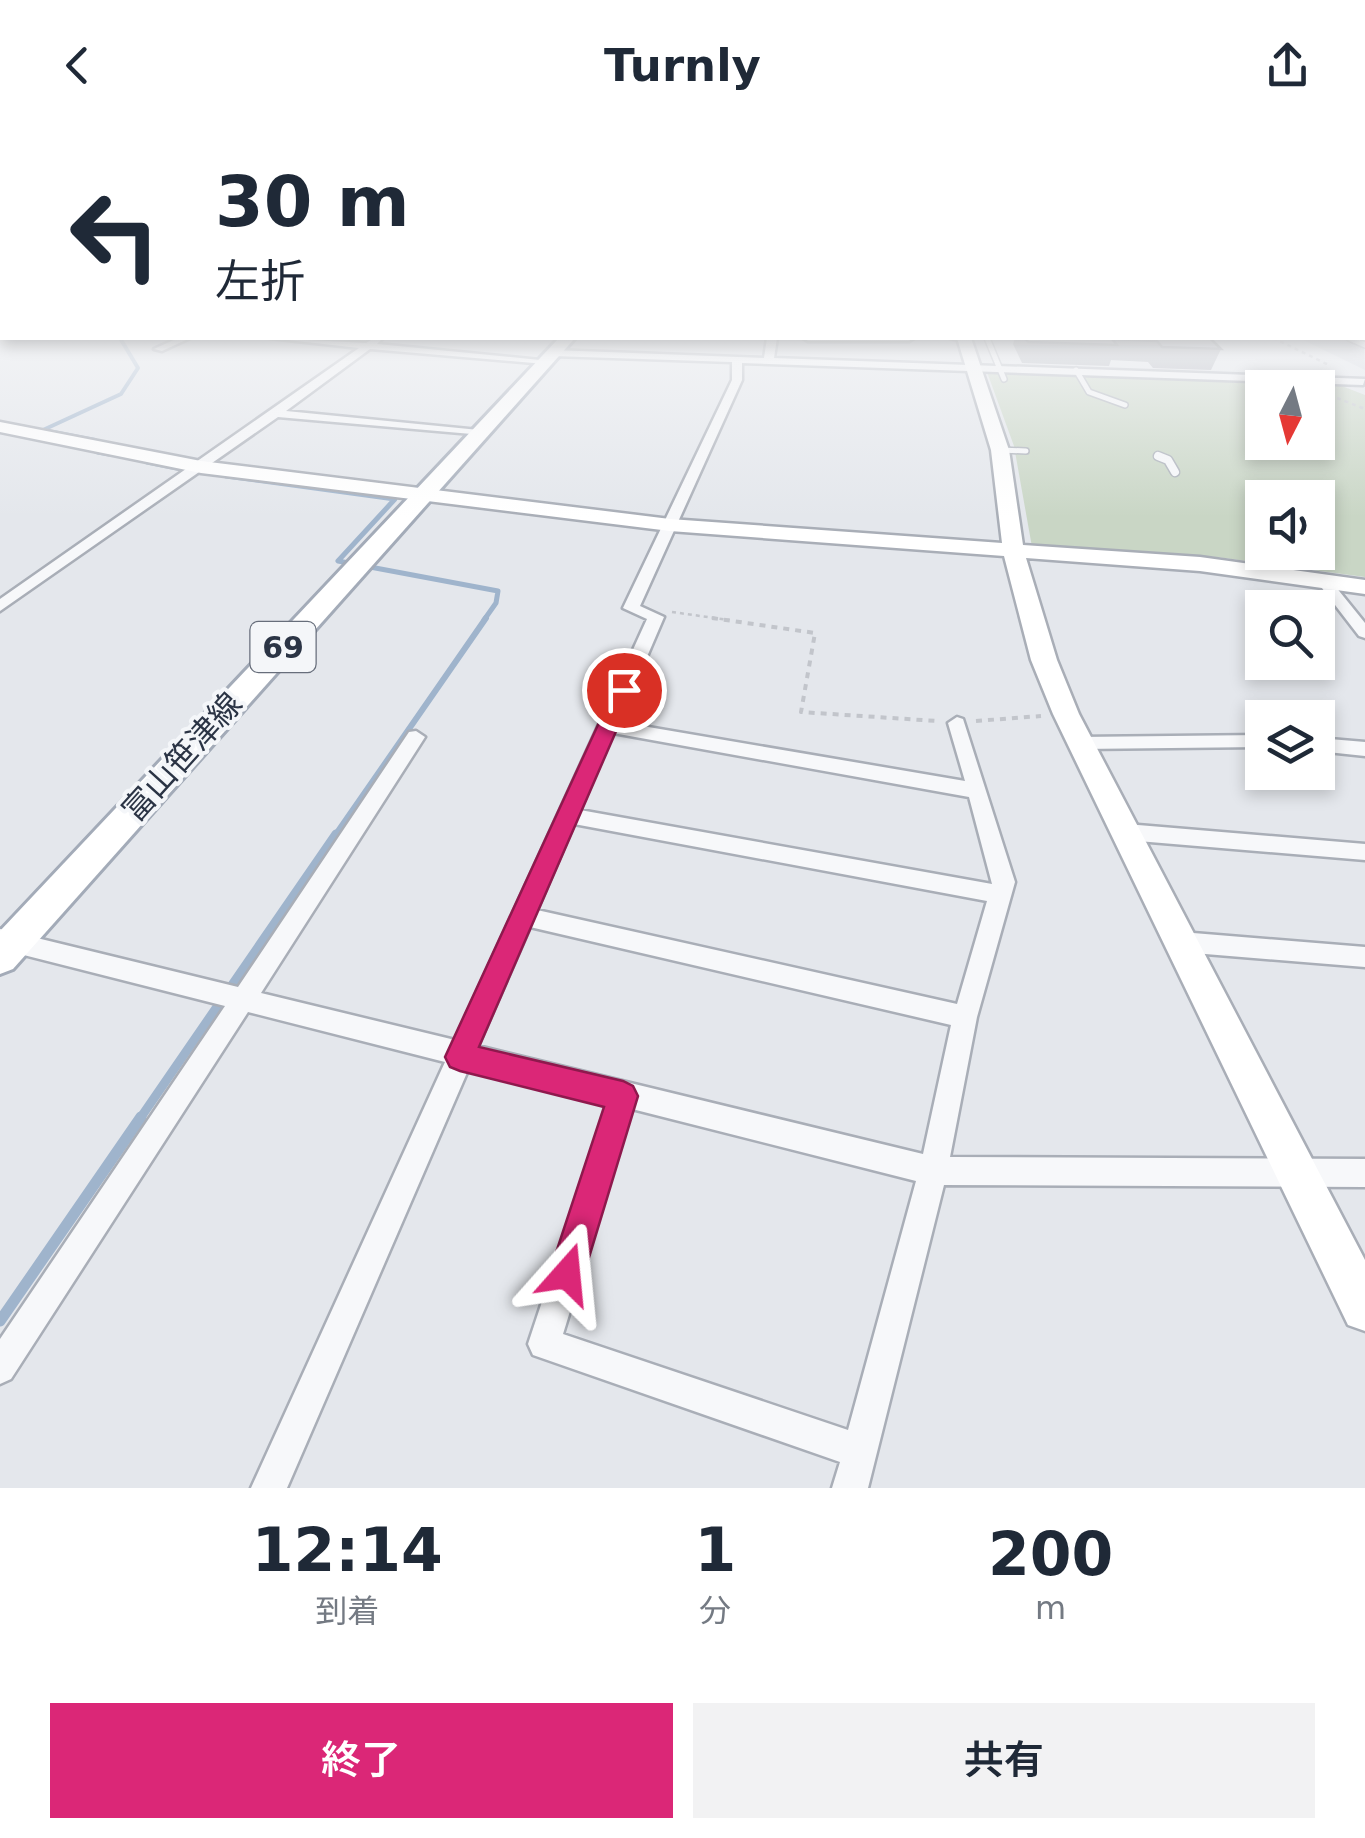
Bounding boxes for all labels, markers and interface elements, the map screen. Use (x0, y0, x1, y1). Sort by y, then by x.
icon: back (50, 38, 105, 93)
icon: share (1260, 38, 1315, 93)
text: Turnly (604, 39, 761, 92)
text: 30 m (215, 161, 410, 243)
icon: left (50, 170, 180, 300)
text: 左折 (215, 255, 305, 308)
north arrow (1245, 370, 1335, 460)
map controls (1245, 370, 1335, 790)
button: sound (1245, 480, 1335, 570)
button: search (1245, 590, 1335, 680)
road number: 69 (250, 622, 316, 672)
pin (582, 648, 667, 733)
icon: arrive (597, 663, 652, 718)
street label: 富山笹津線 (114, 685, 250, 829)
button: layers (1245, 700, 1335, 790)
position arrow (515, 1222, 619, 1326)
text: 12:14 (252, 1515, 443, 1585)
text: 1 (695, 1515, 736, 1585)
text: 200 (988, 1519, 1113, 1589)
text: m (1035, 1589, 1066, 1627)
text: 到着 (315, 1592, 379, 1630)
text: 分 (699, 1592, 731, 1630)
button: 終了 (50, 1703, 673, 1818)
button: 共有 (693, 1703, 1315, 1818)

